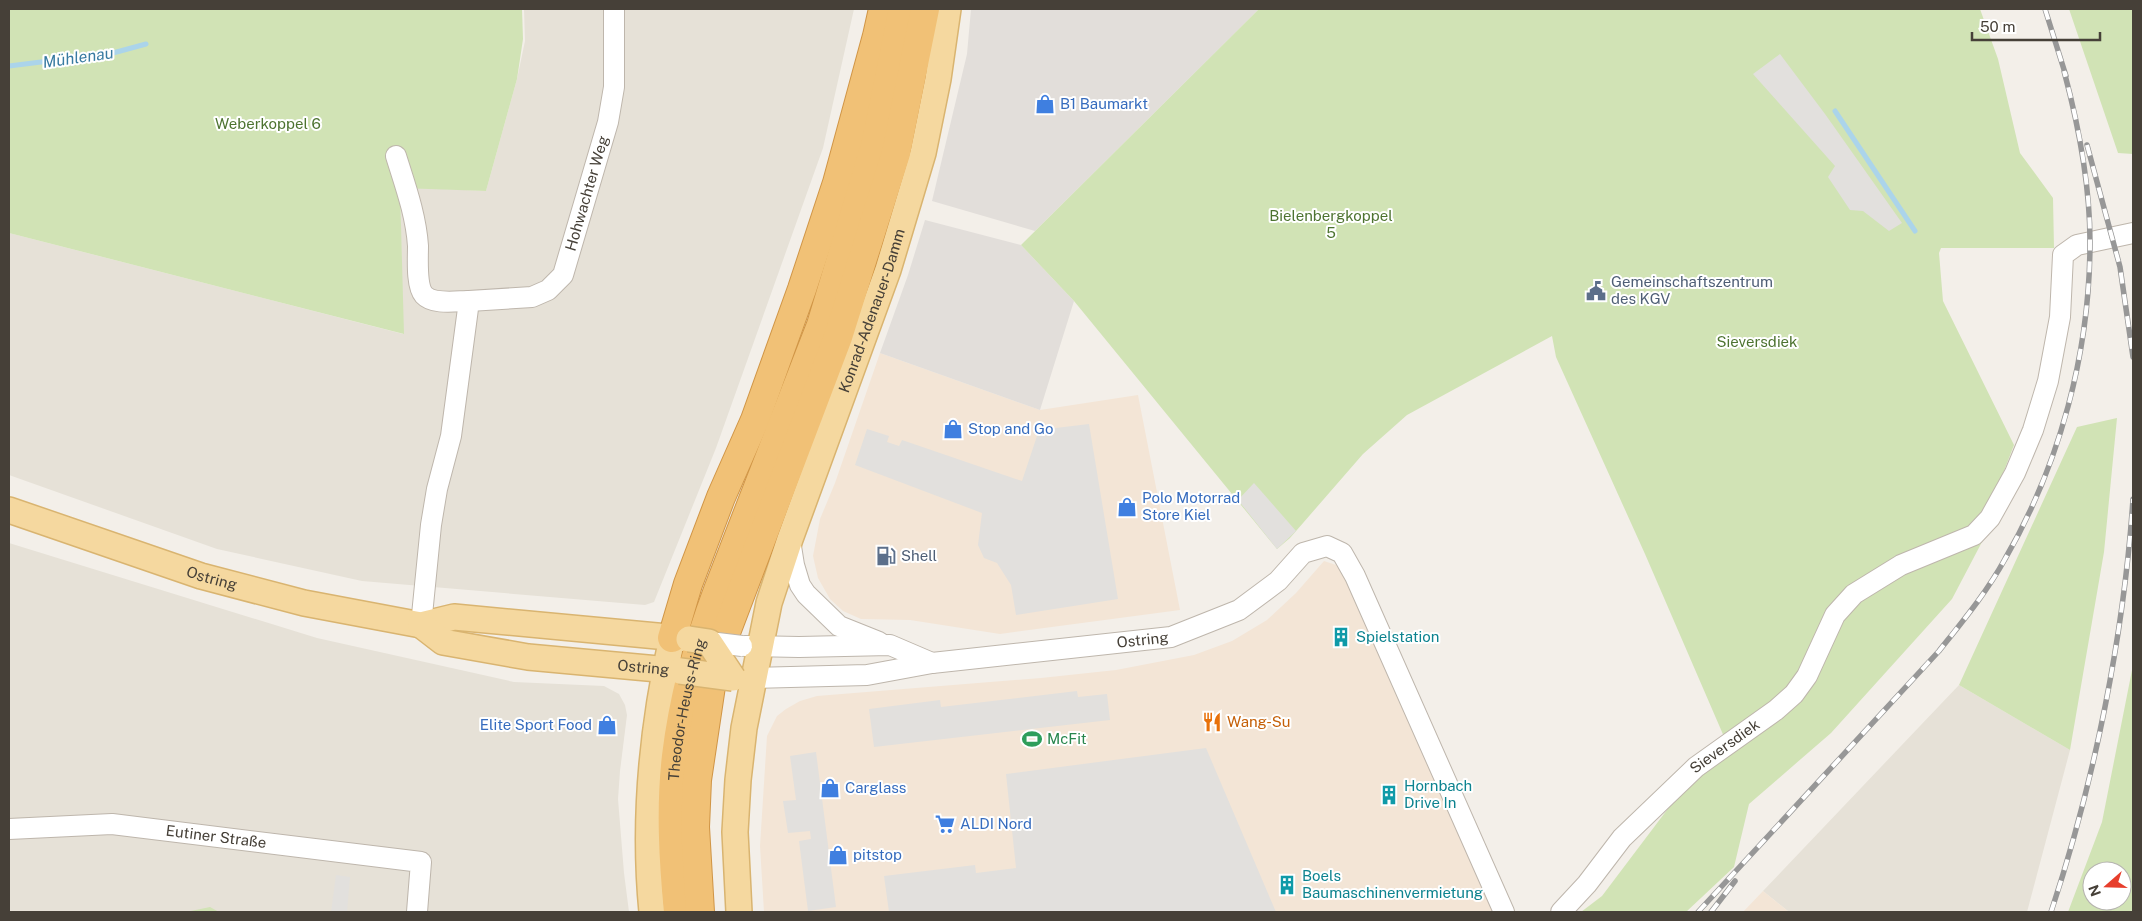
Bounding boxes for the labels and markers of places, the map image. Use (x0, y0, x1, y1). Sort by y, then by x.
shop icon: B1 Baumarkt (1034, 93, 1056, 115)
place label: B1 Baumarkt (1060, 95, 1148, 112)
place label: Gemeinschaftszentrum des KGV (1611, 273, 1773, 307)
public building icon: Gemeinschaftszentrum des KGV (1585, 280, 1607, 302)
shop icon: Stop and Go (942, 418, 964, 440)
place label: Stop and Go (968, 420, 1053, 437)
place label: Polo Motorrad Store Kiel (1142, 489, 1240, 523)
shop icon: Polo Motorrad Store Kiel (1116, 496, 1138, 518)
fuel station icon: Shell (875, 545, 897, 567)
place label: Shell (901, 547, 937, 564)
building icon: Spielstation (1330, 626, 1352, 648)
place label: Spielstation (1356, 628, 1439, 645)
restaurant icon: Wang-Su (1201, 711, 1223, 733)
place label: Wang-Su (1227, 713, 1290, 730)
shop icon: Elite Sport Food (596, 714, 618, 736)
place label: Elite Sport Food (480, 716, 592, 733)
sports icon: McFit (1021, 728, 1043, 750)
place label: McFit (1047, 730, 1087, 747)
shop icon: Carglass (819, 777, 841, 799)
place label: Hornbach Drive In (1404, 777, 1472, 811)
place label: Carglass (845, 779, 906, 796)
building icon: Hornbach Drive In (1378, 784, 1400, 806)
supermarket icon: ALDI Nord (934, 813, 956, 835)
place label: ALDI Nord (960, 815, 1032, 832)
shop icon: pitstop (827, 844, 849, 866)
place label: pitstop (853, 846, 902, 863)
place label: Boels Baumaschinenvermietung (1302, 867, 1483, 901)
building icon: Boels Baumaschinenvermietung (1276, 874, 1298, 896)

